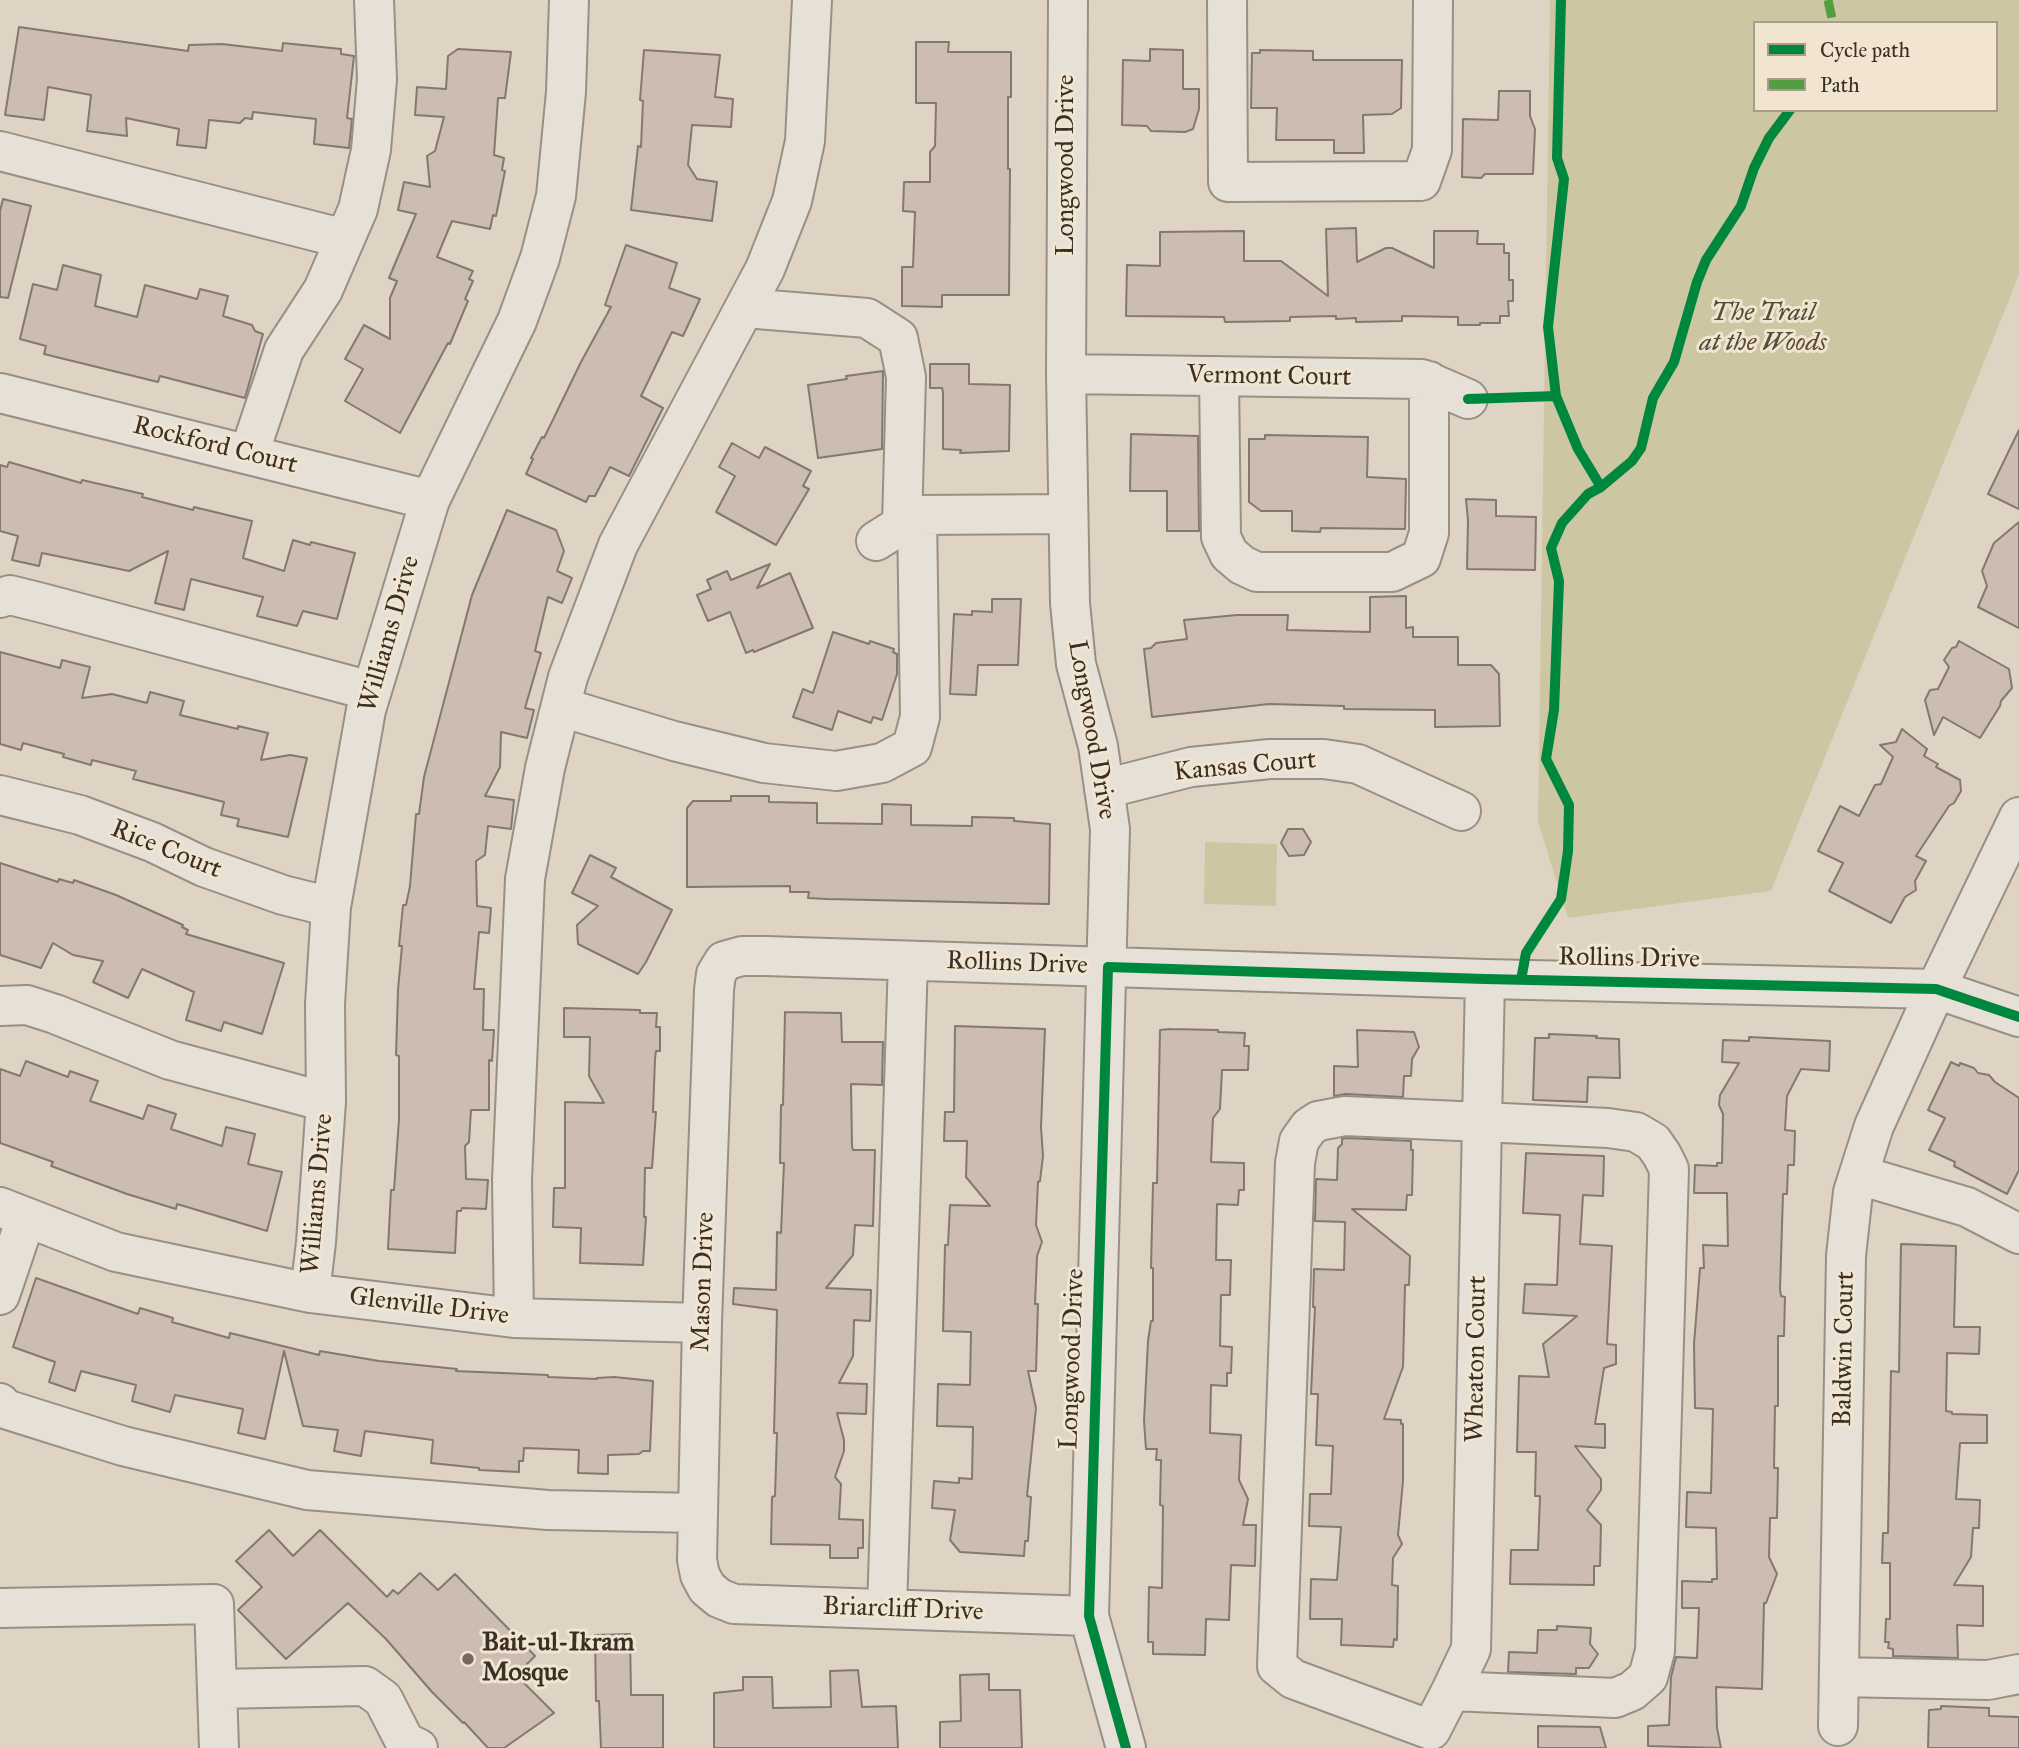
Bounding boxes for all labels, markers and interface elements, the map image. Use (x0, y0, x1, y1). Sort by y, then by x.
legend (1753, 21, 1998, 112)
text: Cycle path (1820, 37, 1910, 63)
text: Path (1820, 72, 1860, 98)
street label: Longwood Drive (1051, 74, 1083, 256)
park label: The Trail at the Woods (1700, 298, 1826, 360)
street label: Vermont Court (1187, 360, 1351, 394)
street label: Rockford Court (130, 411, 300, 481)
street label: Williams Drive (353, 552, 427, 716)
street label: Longwood Drive (1060, 638, 1122, 822)
street label: Kansas Court (1172, 745, 1318, 789)
street label: Rice Court (106, 814, 226, 886)
street label: Rollins Drive (1558, 942, 1700, 976)
street label: Rollins Drive (946, 946, 1088, 982)
street label: Williams Drive (295, 1112, 341, 1276)
street label: Mason Drive (686, 1211, 722, 1353)
street label: Longwood Drive (1054, 1268, 1092, 1450)
street label: Baldwin Court (1828, 1271, 1862, 1427)
street label: Wheaton Court (1460, 1275, 1494, 1443)
street label: Glenville Drive (347, 1282, 511, 1332)
street label: Briarcliff Drive (822, 1592, 984, 1628)
place label: Bait-ul-Ikram Mosque (482, 1628, 634, 1690)
marker: Bait-ul-Ikram Mosque (460, 1651, 476, 1667)

